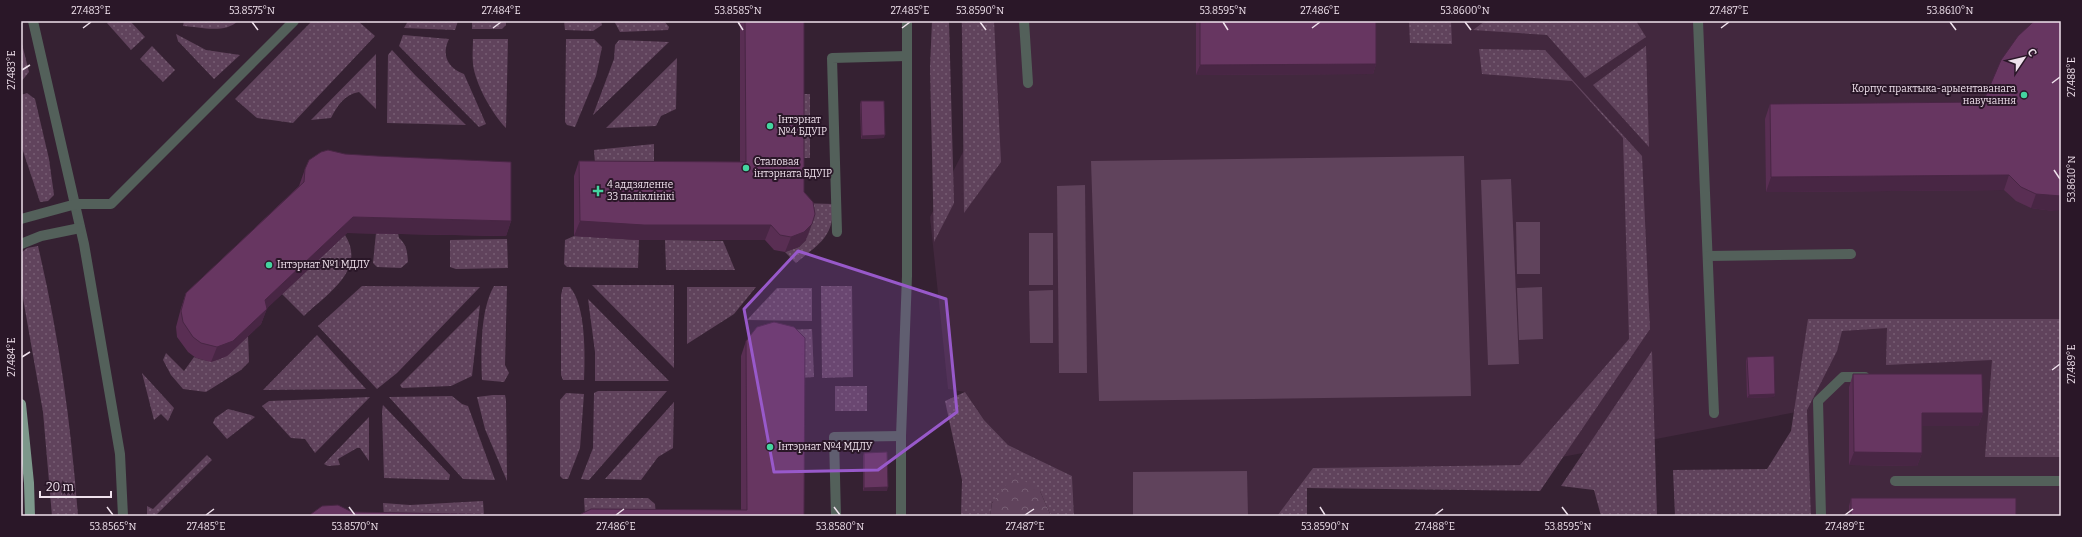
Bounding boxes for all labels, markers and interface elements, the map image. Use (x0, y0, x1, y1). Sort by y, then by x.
text: 27.483°E (71, 5, 111, 17)
text: 53.8575°N (229, 5, 275, 17)
text: 27.484°E (481, 5, 521, 17)
text: 53.8585°N (714, 5, 762, 17)
text: 27.485°E (891, 5, 930, 17)
text: 53.8590°N (956, 5, 1004, 17)
text: 53.8595°N (1199, 5, 1247, 17)
text: 27.486°E (1300, 5, 1340, 17)
text: 53.8600°N (1440, 5, 1490, 17)
text: 27.487°E (1709, 5, 1749, 17)
text: 53.8610°N (1927, 5, 1974, 17)
north arrow (2004, 38, 2044, 78)
text: С (2024, 46, 2039, 59)
text: 27.483°E (6, 50, 18, 90)
text: 27.488°E (2066, 57, 2078, 97)
place label: Корпус практыка-арыентаванага навучання (1852, 83, 2017, 107)
marker: Корпус практыка-арыентаванага навучання (2019, 90, 2029, 100)
place label: Інтэрнат №4 БДУІР (778, 114, 827, 138)
marker: Інтэрнат №4 БДУІР (765, 121, 775, 131)
text: 53.8610°N (2066, 155, 2078, 202)
place label: Сталовая інтэрната БДУІР (754, 156, 832, 180)
marker: Сталовая інтэрната БДУІР (741, 163, 751, 173)
place label: 4 аддзяленне 33 паліклінікі (607, 179, 674, 203)
marker: 4 аддзяленне 33 паліклінікі (592, 185, 604, 197)
place label: Інтэрнат №1 МДЛУ (277, 259, 370, 271)
marker: Інтэрнат №1 МДЛУ (264, 260, 274, 270)
text: 27.484°E (6, 337, 18, 377)
text: 27.489°E (2066, 344, 2078, 384)
place label: Інтэрнат №4 МДЛУ (778, 441, 873, 453)
marker: Інтэрнат №4 МДЛУ (765, 442, 775, 452)
scale bar (40, 473, 111, 499)
text: 20 m (46, 480, 75, 494)
text: 53.8565°N (89, 521, 137, 533)
text: 27.485°E (187, 521, 226, 533)
text: 53.8570°N (331, 521, 379, 533)
text: 27.486°E (596, 521, 636, 533)
text: 53.8580°N (816, 521, 864, 533)
text: 27.487°E (1005, 521, 1045, 533)
text: 53.8590°N (1301, 521, 1349, 533)
text: 27.488°E (1415, 521, 1455, 533)
text: 53.8595°N (1544, 521, 1592, 533)
text: 27.489°E (1825, 521, 1865, 533)

